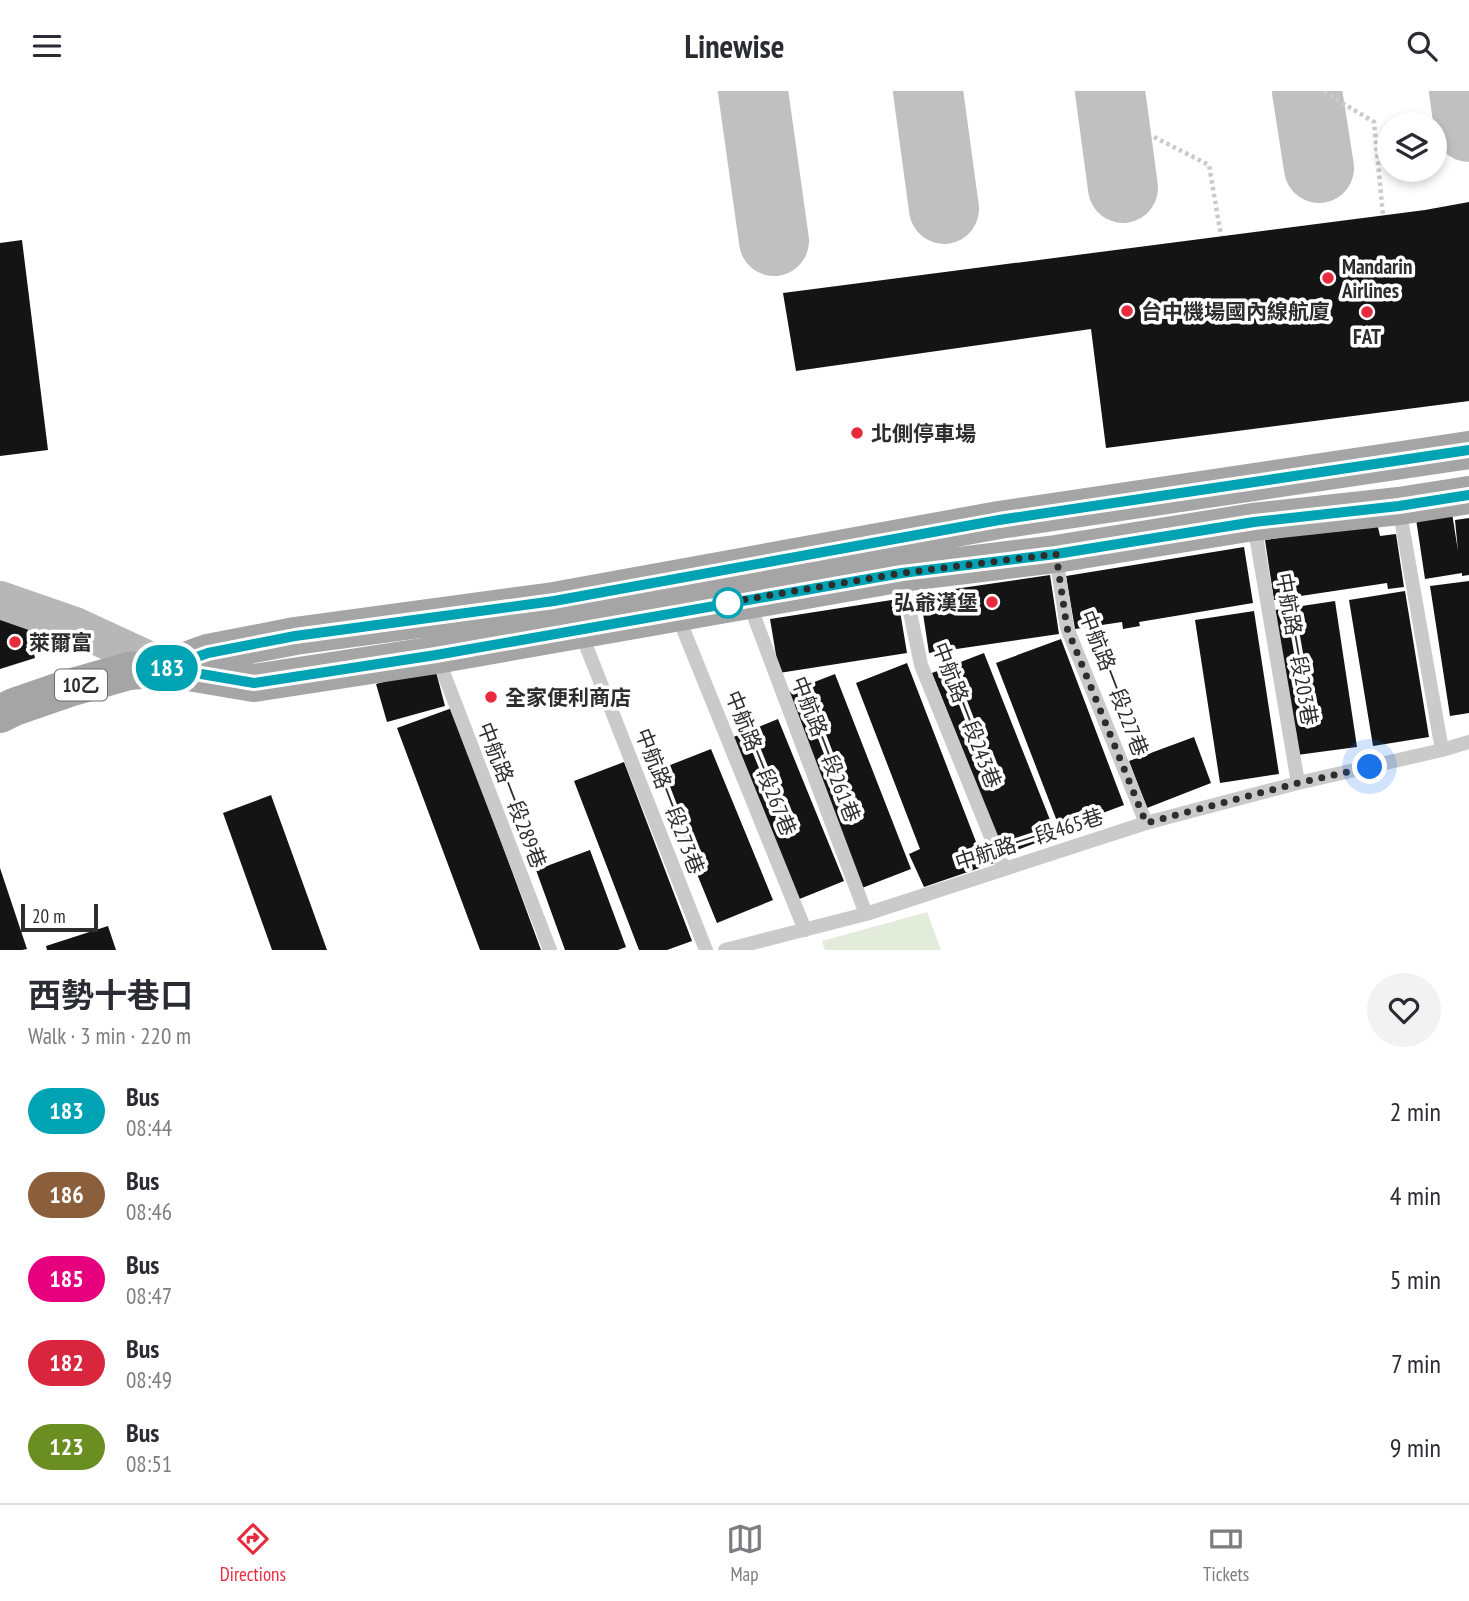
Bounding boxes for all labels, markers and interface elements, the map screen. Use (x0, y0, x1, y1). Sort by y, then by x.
text: Linewise (684, 25, 785, 67)
icon: menu (28, 27, 66, 65)
icon: search (1403, 27, 1441, 65)
map controls (1377, 112, 1447, 182)
button: layers (1377, 112, 1447, 182)
place label: Mandarin Airlines (1341, 253, 1412, 304)
marker: Mandarin Airlines (1320, 270, 1336, 286)
place label: 台中機場國內線航廈 (1141, 298, 1330, 325)
marker: 台中機場國內線航廈 (1119, 303, 1135, 319)
marker: FAT (1359, 304, 1375, 320)
place label: FAT (1353, 323, 1381, 350)
place label: 北側停車場 (871, 420, 976, 447)
marker: 北側停車場 (849, 425, 865, 441)
street label: 中航路一段203巷 (1270, 571, 1324, 727)
unlabelled marker (713, 588, 743, 618)
place label: 弘爺漢堡 (894, 589, 978, 616)
marker: 弘爺漢堡 (984, 594, 1000, 610)
street label: 中航路一段227巷 (1074, 606, 1154, 760)
place label: 萊爾富 (29, 629, 92, 656)
marker: 萊爾富 (7, 634, 23, 650)
street label: 中航路一段243巷 (927, 638, 1007, 792)
line badge: 183 (127, 645, 207, 691)
text: 183 (150, 652, 184, 683)
road number: 10乙 (55, 670, 107, 701)
street label: 中航路一段261巷 (786, 672, 866, 826)
place label: 全家便利商店 (505, 684, 631, 711)
street label: 中航路一段267巷 (720, 686, 802, 840)
marker: 全家便利商店 (483, 689, 499, 705)
street label: 中航路一段289巷 (472, 718, 552, 872)
street label: 中航路一段273巷 (630, 724, 710, 878)
your location (1352, 749, 1387, 784)
street label: 中航路一段465巷 (951, 802, 1107, 876)
scale bar (21, 901, 98, 933)
text: 20 m (32, 904, 66, 928)
text: 西勢十巷口 (28, 973, 193, 1016)
button: heart (1367, 973, 1441, 1047)
text: Walk · 3 min · 220 m (28, 1021, 191, 1050)
text: Bus (126, 1080, 159, 1113)
text: 183 (49, 1095, 84, 1126)
text: 2 min (1390, 1095, 1441, 1128)
text: 08:44 (126, 1113, 172, 1142)
text: Bus (126, 1164, 159, 1197)
text: 186 (49, 1179, 84, 1210)
text: 4 min (1390, 1179, 1441, 1212)
text: 08:46 (126, 1197, 172, 1226)
text: Bus (126, 1248, 159, 1281)
text: 185 (49, 1263, 84, 1294)
text: 5 min (1390, 1263, 1441, 1296)
text: 08:47 (126, 1281, 172, 1310)
text: Bus (126, 1332, 159, 1365)
text: 182 (49, 1347, 84, 1378)
text: 7 min (1391, 1347, 1441, 1380)
text: 08:49 (126, 1365, 172, 1394)
text: Bus (126, 1416, 159, 1449)
text: 123 (49, 1431, 84, 1462)
text: 9 min (1390, 1431, 1441, 1464)
text: 08:51 (126, 1449, 172, 1478)
tab: Directions (220, 1520, 286, 1586)
tab: Map (726, 1520, 764, 1586)
tab: Tickets (1203, 1520, 1249, 1586)

